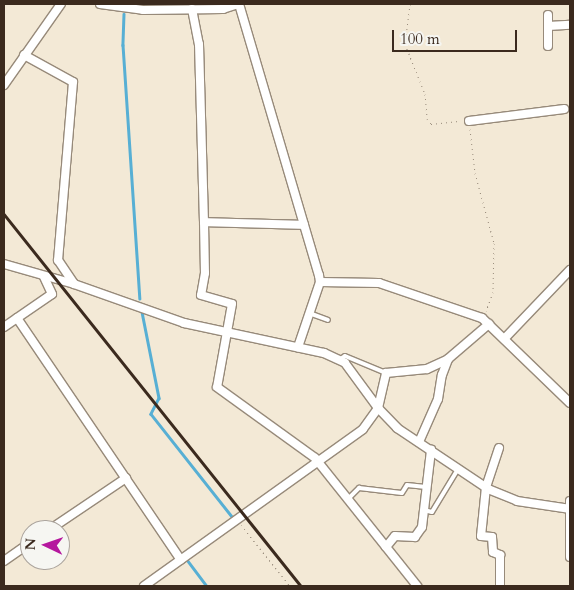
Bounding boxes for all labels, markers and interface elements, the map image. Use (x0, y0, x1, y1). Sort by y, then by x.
scale bar (394, 20, 519, 52)
text: 100 m (400, 29, 440, 49)
north arrow (20, 520, 70, 570)
text: N (21, 538, 40, 551)

